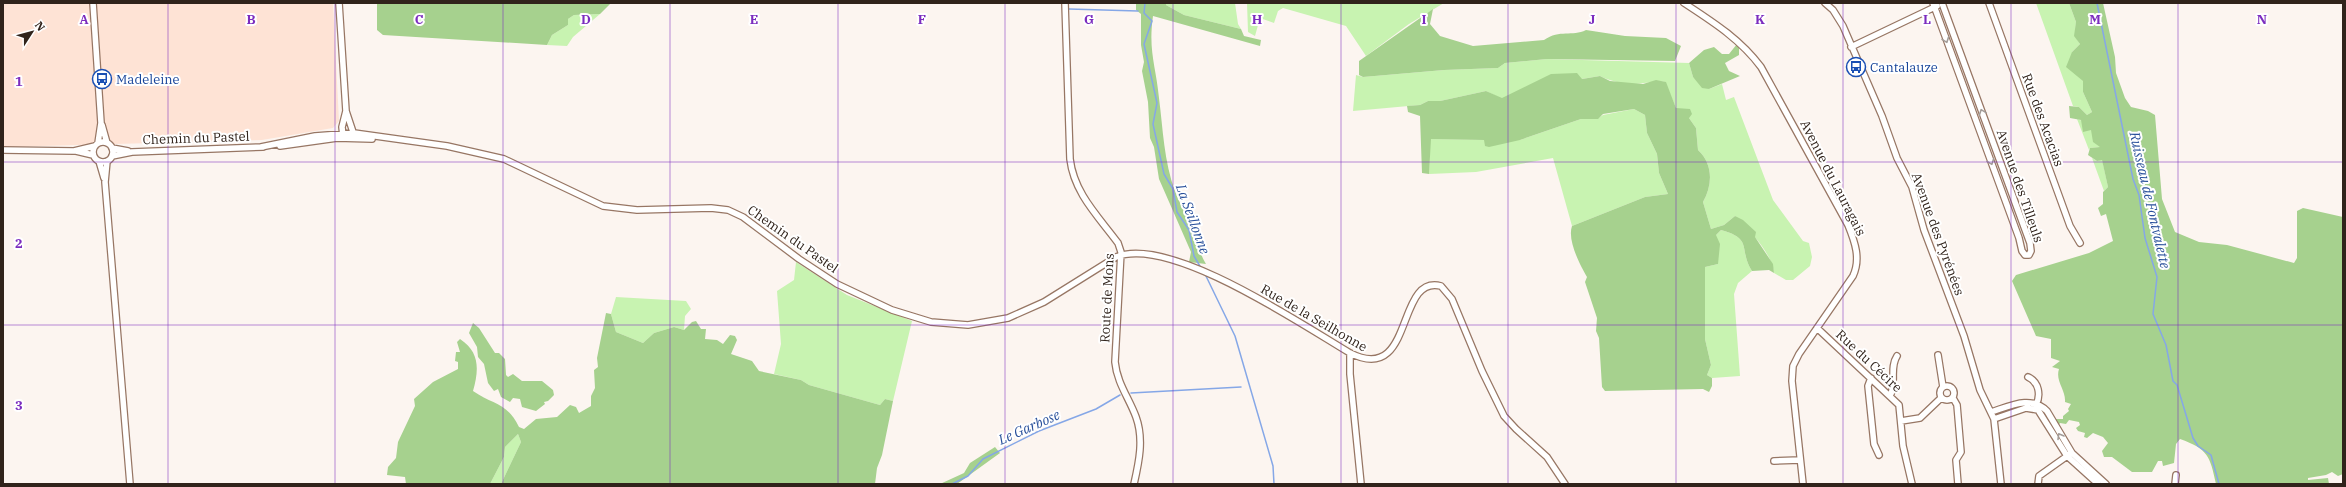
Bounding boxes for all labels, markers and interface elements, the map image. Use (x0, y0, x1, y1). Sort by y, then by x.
text: A (79, 11, 89, 28)
text: B (246, 11, 256, 28)
text: C (415, 11, 424, 28)
text: D (581, 11, 591, 28)
text: E (750, 11, 758, 28)
text: F (918, 11, 926, 28)
text: G (1084, 11, 1094, 28)
text: H (1252, 11, 1263, 28)
text: I (1422, 11, 1427, 28)
text: J (1589, 11, 1596, 28)
text: K (1755, 11, 1765, 28)
text: L (1923, 11, 1931, 28)
text: M (2089, 11, 2101, 28)
text: N (2257, 11, 2267, 28)
north arrow (12, 12, 52, 52)
text: N (32, 18, 48, 34)
one-way arrow (1942, 36, 1950, 43)
bus stop icon: Cantalauze (1845, 56, 1867, 78)
place label: Cantalauze (1870, 59, 1938, 76)
bus stop icon: Madeleine (91, 68, 113, 90)
place label: Madeleine (116, 71, 180, 88)
street label: Rue des Acacias (2018, 71, 2068, 169)
text: 1 (15, 73, 23, 90)
one-way arrow (1978, 109, 1987, 116)
street label: Avenue du Lauragais (1796, 117, 1870, 239)
street label: Avenue des Tilleuls (1993, 127, 2047, 245)
street label: Chemin du Pastel (142, 128, 250, 148)
water label: Ruisseau de Fontvalette (2125, 129, 2175, 271)
one-way arrow (1987, 158, 1995, 165)
street label: Avenue des Pyrénées (1908, 170, 1968, 298)
water label: La Seillonne (1172, 181, 1214, 257)
street label: Chemin du Pastel (744, 201, 842, 277)
text: 2 (15, 235, 23, 252)
street label: Route de Mons (1096, 253, 1118, 343)
street label: Rue de la Seilhonne (1258, 281, 1370, 355)
street label: Rue du Cécire (1832, 326, 1906, 396)
text: 3 (15, 397, 23, 414)
water label: Le Garbose (994, 405, 1063, 449)
one-way arrow (2058, 433, 2065, 440)

